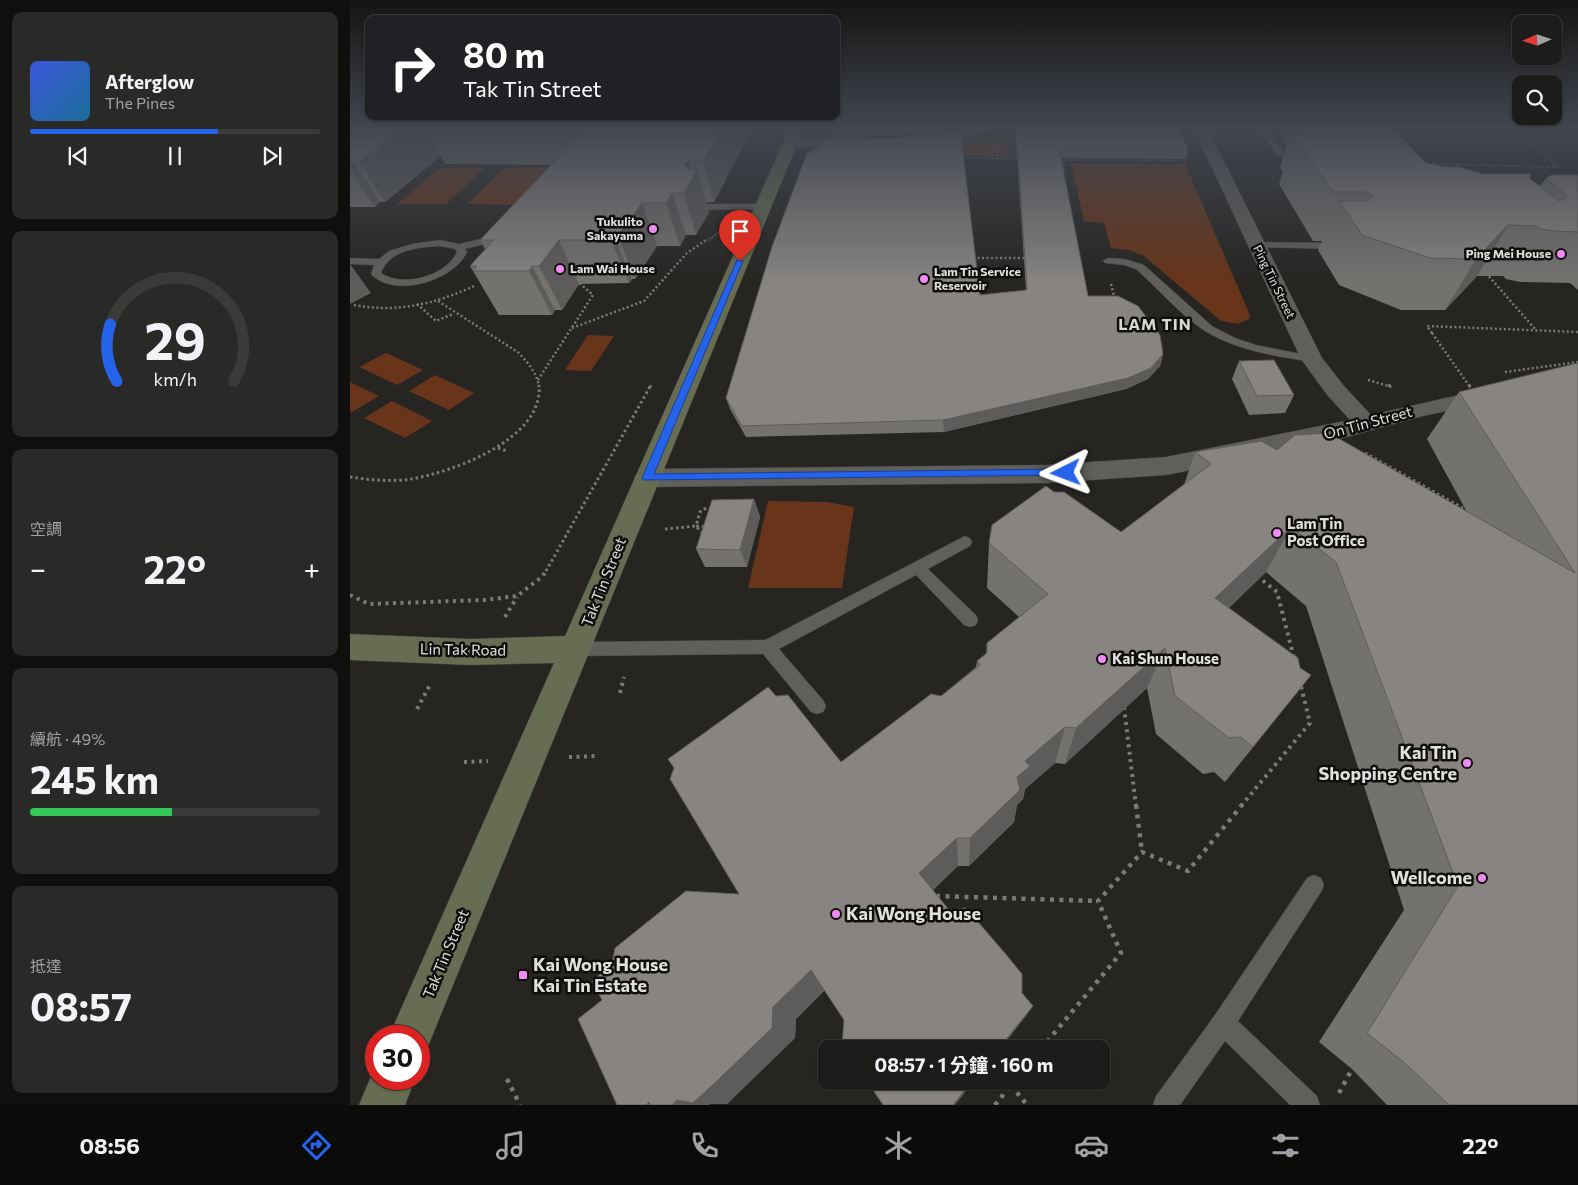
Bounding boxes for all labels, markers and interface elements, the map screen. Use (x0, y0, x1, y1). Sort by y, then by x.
north arrow (1512, 15, 1562, 65)
map controls (1512, 15, 1562, 125)
text: 80 m (463, 32, 545, 75)
icon: right (380, 35, 445, 100)
text: Afterglow (105, 70, 194, 93)
text: Tak Tin Street (463, 75, 602, 102)
button: search (1512, 75, 1562, 125)
text: The Pines (105, 93, 175, 112)
icon: previous (64, 142, 92, 170)
icon: pause (161, 142, 189, 170)
icon: next (258, 142, 286, 170)
pin (719, 210, 761, 261)
place label: Tukulito Sakayama (587, 214, 643, 242)
icon: arrive (726, 217, 754, 245)
marker: Tukulito Sakayama (647, 223, 659, 235)
street label: Ping Tin Street (1251, 242, 1299, 321)
place label: Ping Mei House (1466, 246, 1551, 260)
marker: Ping Mei House (1555, 248, 1567, 260)
place label: Lam Wai House (570, 261, 655, 275)
marker: Lam Wai House (554, 263, 566, 275)
place label: Lam Tin Service Reservoir (934, 264, 1021, 292)
marker: Lam Tin Service Reservoir (918, 273, 930, 285)
text: 29 (144, 307, 206, 371)
district label: LAM TIN (1118, 314, 1192, 333)
text: km/h (153, 368, 197, 390)
street label: On Tin Street (1321, 402, 1414, 443)
position arrow (1039, 446, 1091, 498)
place label: Lam Tin Post Office (1287, 514, 1365, 549)
text: 空調 (30, 519, 62, 538)
marker: Lam Tin Post Office (1271, 527, 1283, 539)
street label: Tak Tin Street (577, 534, 629, 629)
text: 22° (143, 545, 206, 592)
text: − (30, 551, 46, 585)
text: + (304, 551, 320, 585)
street label: Lin Tak Road (420, 639, 506, 659)
place label: Kai Shun House (1112, 649, 1219, 667)
marker: Kai Shun House (1096, 653, 1108, 665)
text: 續航 · 49% (30, 729, 105, 748)
place label: Kai Tin Shopping Centre (1319, 741, 1457, 784)
text: 245 km (30, 755, 159, 802)
marker: Kai Tin Shopping Centre (1461, 757, 1473, 769)
place label: Wellcome (1390, 866, 1472, 888)
marker: Wellcome (1476, 872, 1488, 884)
place label: Kai Wong House (846, 902, 981, 924)
street label: Tak Tin Street (418, 907, 472, 1001)
marker: Kai Wong House (830, 908, 842, 920)
place label: Kai Wong House Kai Tin Estate (533, 953, 668, 996)
text: 抵達 (30, 956, 62, 975)
marker: Kai Wong House Kai Tin Estate (517, 969, 529, 981)
text: 08:57 (30, 982, 132, 1029)
speed limit sign: 30 (365, 1025, 430, 1090)
text: 08:57 · 1 分鐘 · 160 m (875, 1053, 1053, 1076)
icon: directions (299, 1128, 334, 1163)
icon: music (493, 1128, 528, 1163)
icon: phone (687, 1128, 722, 1163)
icon: climate (881, 1128, 916, 1163)
icon: car (1074, 1128, 1109, 1163)
icon: filters (1268, 1128, 1303, 1163)
text: 08:56 (79, 1132, 140, 1159)
text: 22° (1462, 1132, 1499, 1159)

